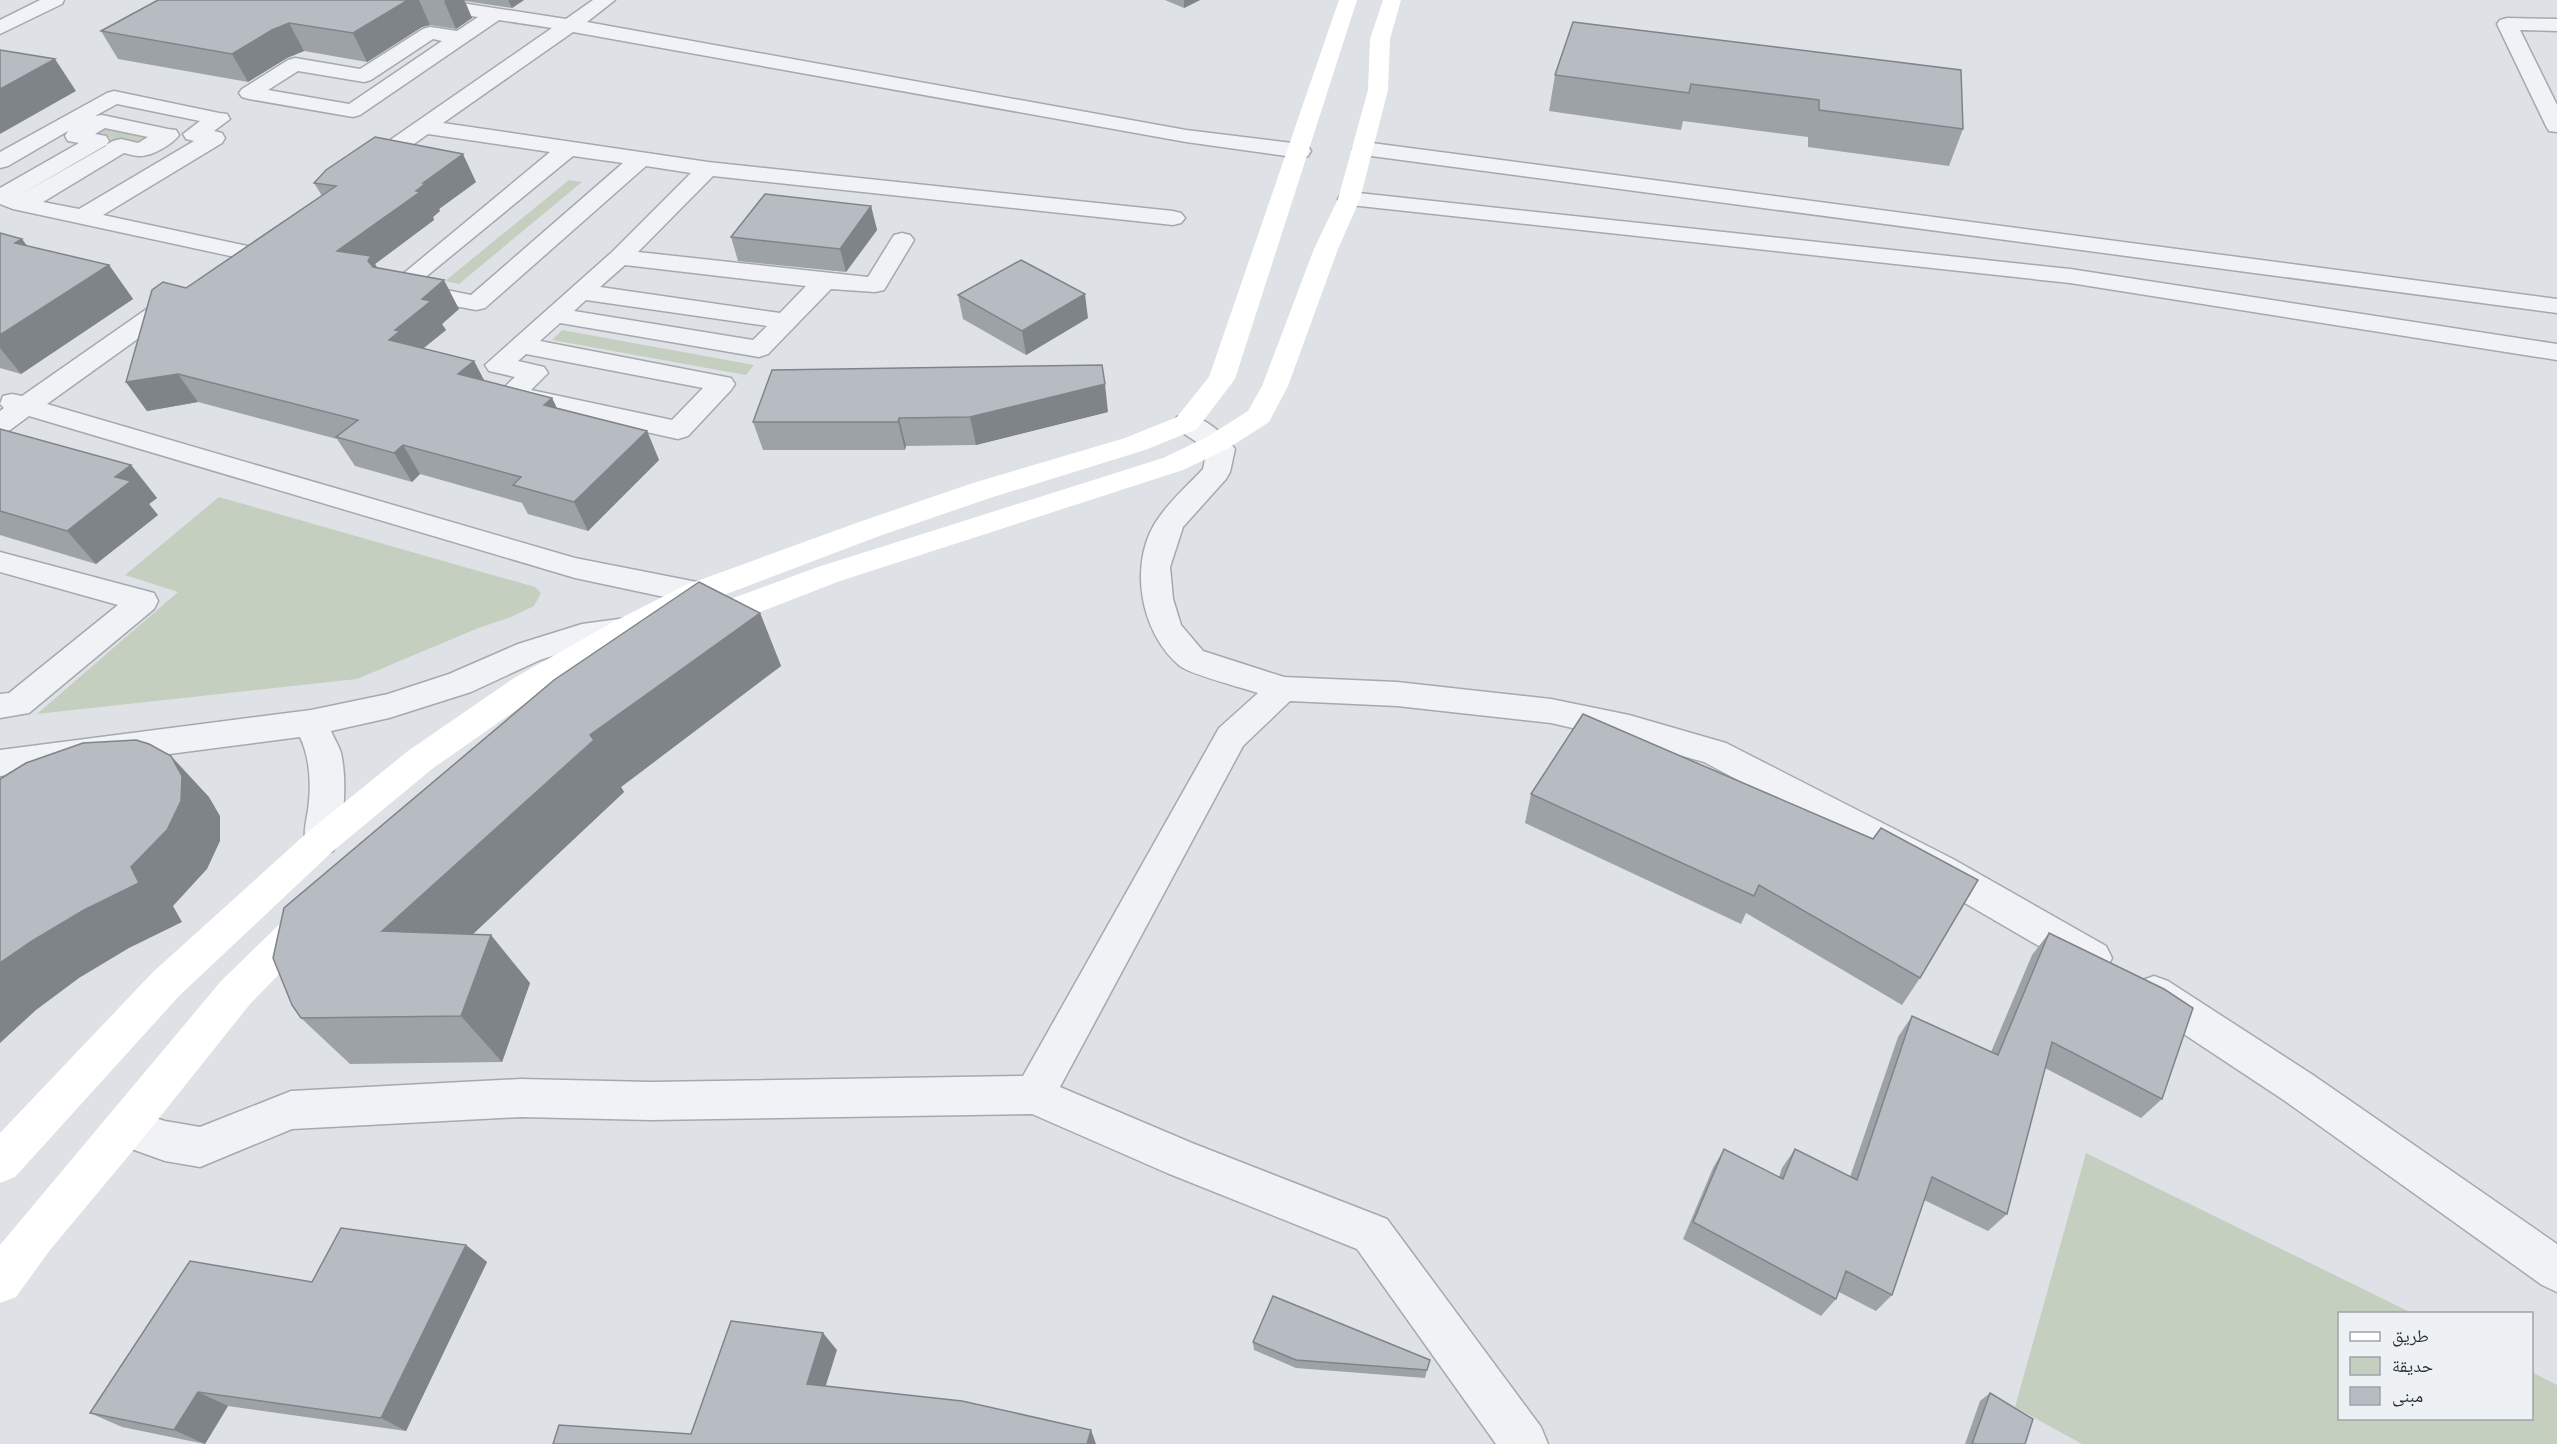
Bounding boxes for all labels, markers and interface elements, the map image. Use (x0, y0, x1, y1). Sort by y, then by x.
legend (2338, 1312, 2533, 1420)
text: طريق (2392, 1326, 2429, 1347)
text: حديقة (2392, 1356, 2433, 1377)
text: مبنى (2392, 1386, 2423, 1407)

